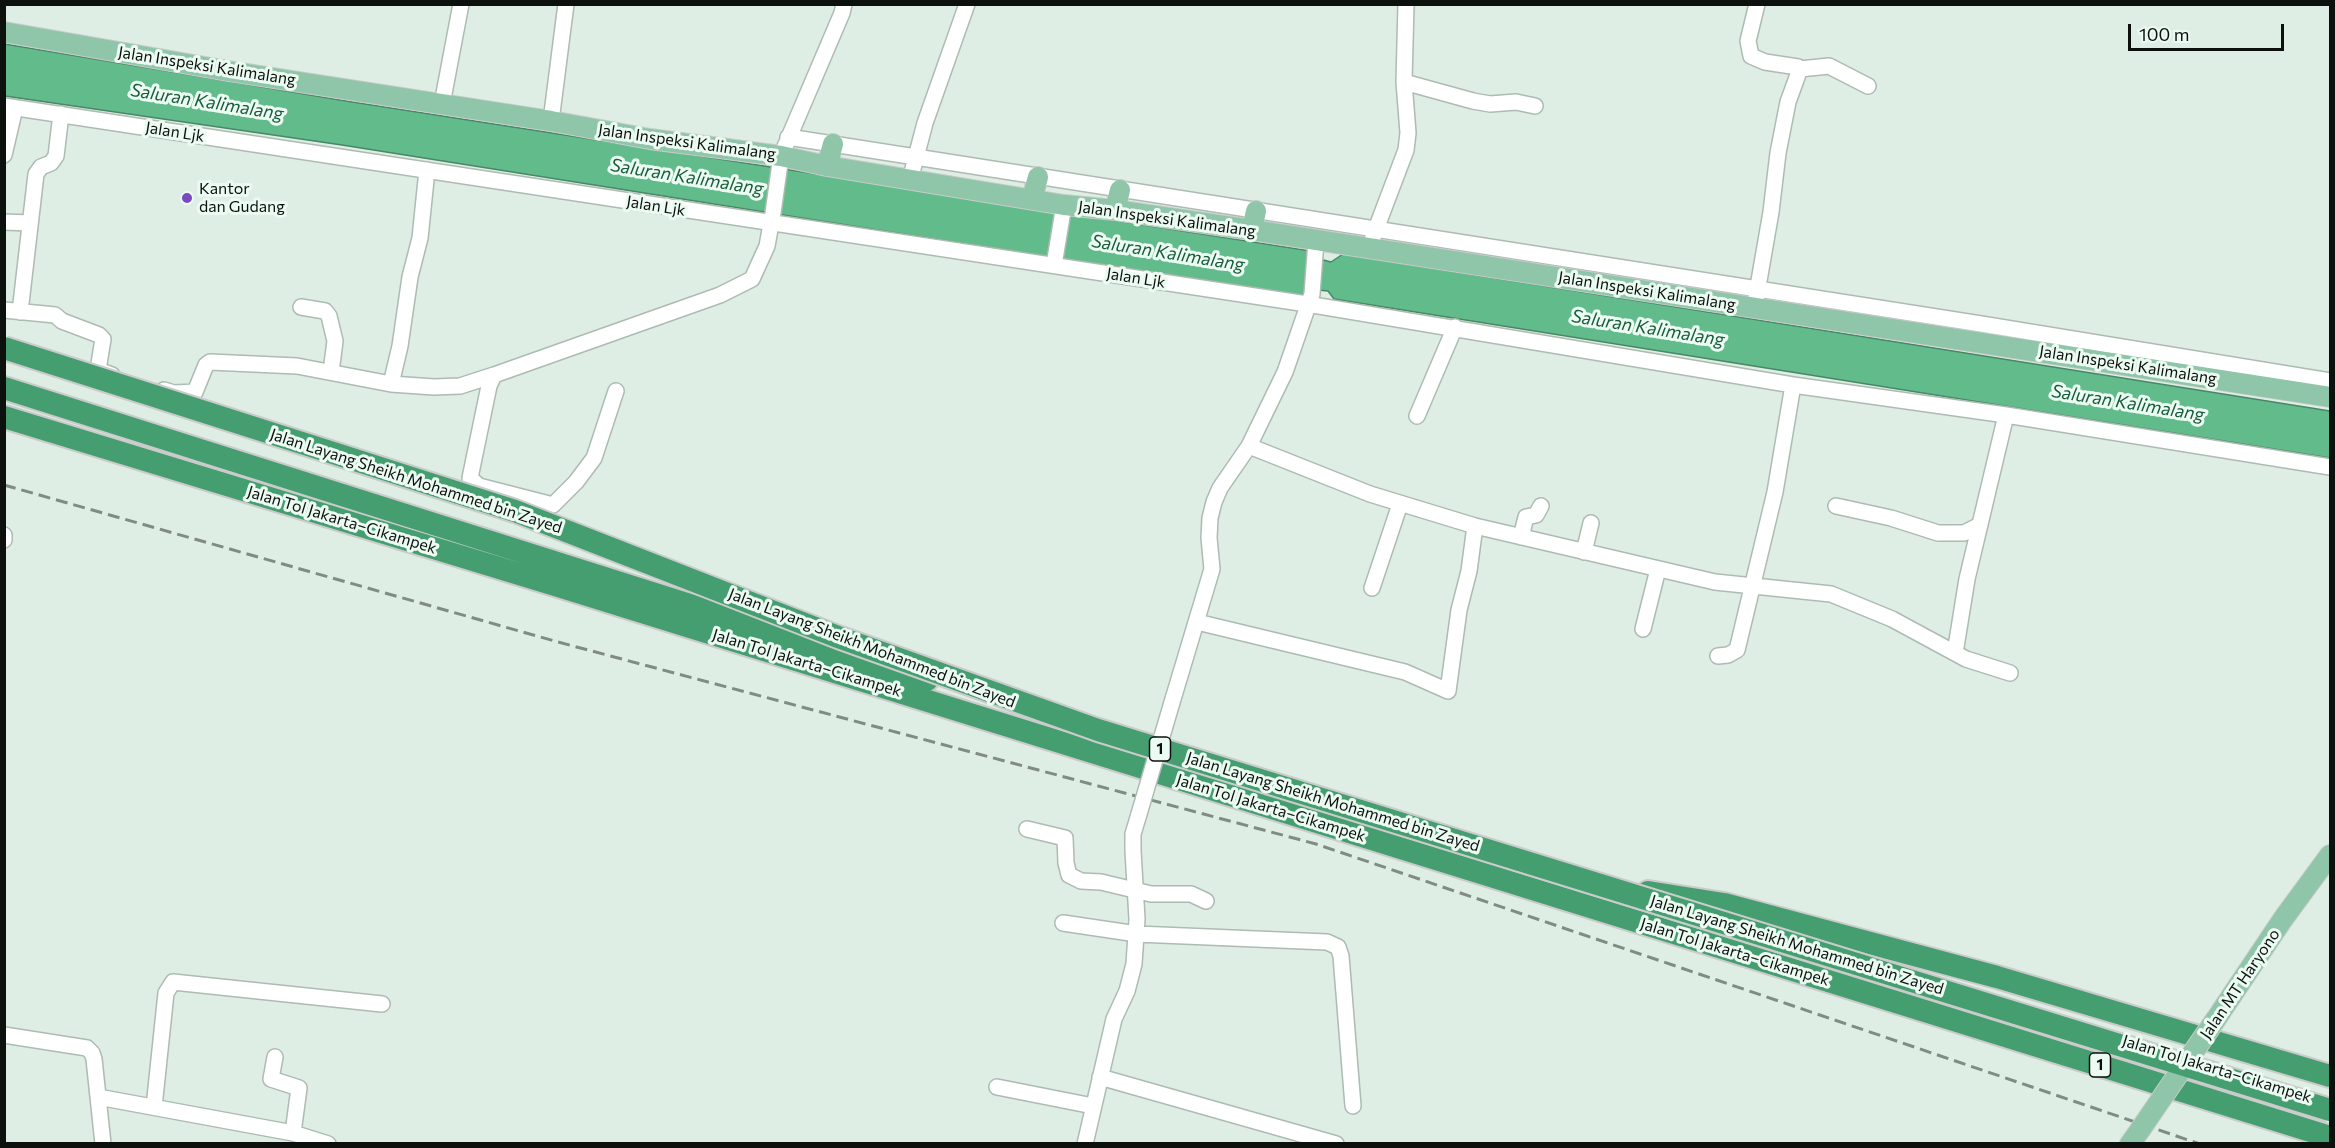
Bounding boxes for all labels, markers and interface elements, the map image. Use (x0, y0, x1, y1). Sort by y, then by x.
scale bar (2131, 12, 2287, 50)
text: 100 m (2139, 23, 2189, 45)
street label: Jalan Inspeksi Kalimalang (117, 42, 297, 90)
water label: Saluran Kalimalang (129, 79, 285, 125)
street label: Jalan Ljk (144, 118, 206, 146)
street label: Jalan Inspeksi Kalimalang (597, 120, 777, 164)
water label: Saluran Kalimalang (609, 154, 765, 200)
place label: Kantor dan Gudang (199, 179, 285, 217)
marker: Kantor dan Gudang (180, 191, 194, 205)
street label: Jalan Ljk (625, 192, 687, 220)
street label: Jalan Inspeksi Kalimalang (1077, 197, 1257, 241)
water label: Saluran Kalimalang (1090, 230, 1246, 276)
street label: Jalan Ljk (1105, 264, 1167, 292)
street label: Jalan Inspeksi Kalimalang (1557, 267, 1737, 315)
water label: Saluran Kalimalang (1570, 305, 1726, 351)
street label: Jalan Inspeksi Kalimalang (2038, 341, 2218, 389)
water label: Saluran Kalimalang (2050, 380, 2206, 426)
street label: Jalan Layang Sheikh Mohammed bin Zayed (268, 425, 564, 537)
street label: Jalan Tol Jakarta–Cikampek (245, 482, 439, 558)
street label: Jalan Layang Sheikh Mohammed bin Zayed (726, 584, 1018, 712)
street label: Jalan Tol Jakarta–Cikampek (710, 625, 904, 701)
road number: 1 (1150, 737, 1170, 761)
street label: Jalan Layang Sheikh Mohammed bin Zayed (1184, 748, 1482, 856)
street label: Jalan Tol Jakarta–Cikampek (1174, 770, 1368, 846)
street label: Jalan Layang Sheikh Mohammed bin Zayed (1648, 891, 1946, 999)
street label: Jalan Tol Jakarta–Cikampek (1638, 914, 1832, 990)
street label: Jalan MT Haryono (2196, 925, 2284, 1043)
street label: Jalan Tol Jakarta–Cikampek (2120, 1031, 2314, 1107)
road number: 1 (2090, 1053, 2110, 1077)

